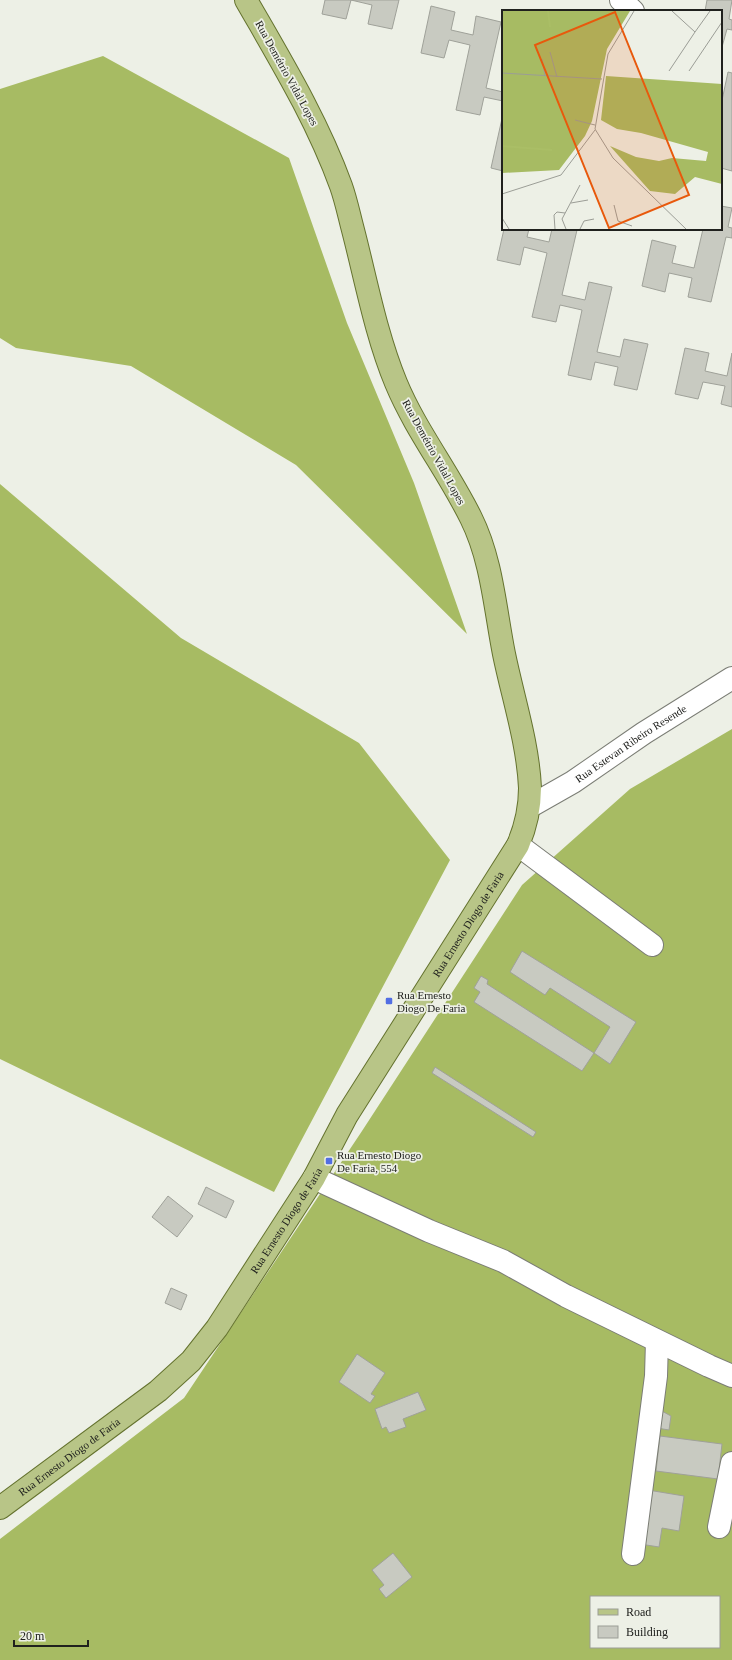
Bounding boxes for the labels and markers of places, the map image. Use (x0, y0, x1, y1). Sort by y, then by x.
place label: Rua Ernesto Diogo De Faria (397, 989, 466, 1014)
marker: Rua Ernesto Diogo De Faria (384, 996, 394, 1006)
place label: Rua Ernesto Diogo De Faria, 554 (337, 1149, 422, 1174)
marker: Rua Ernesto Diogo De Faria, 554 (324, 1156, 334, 1166)

